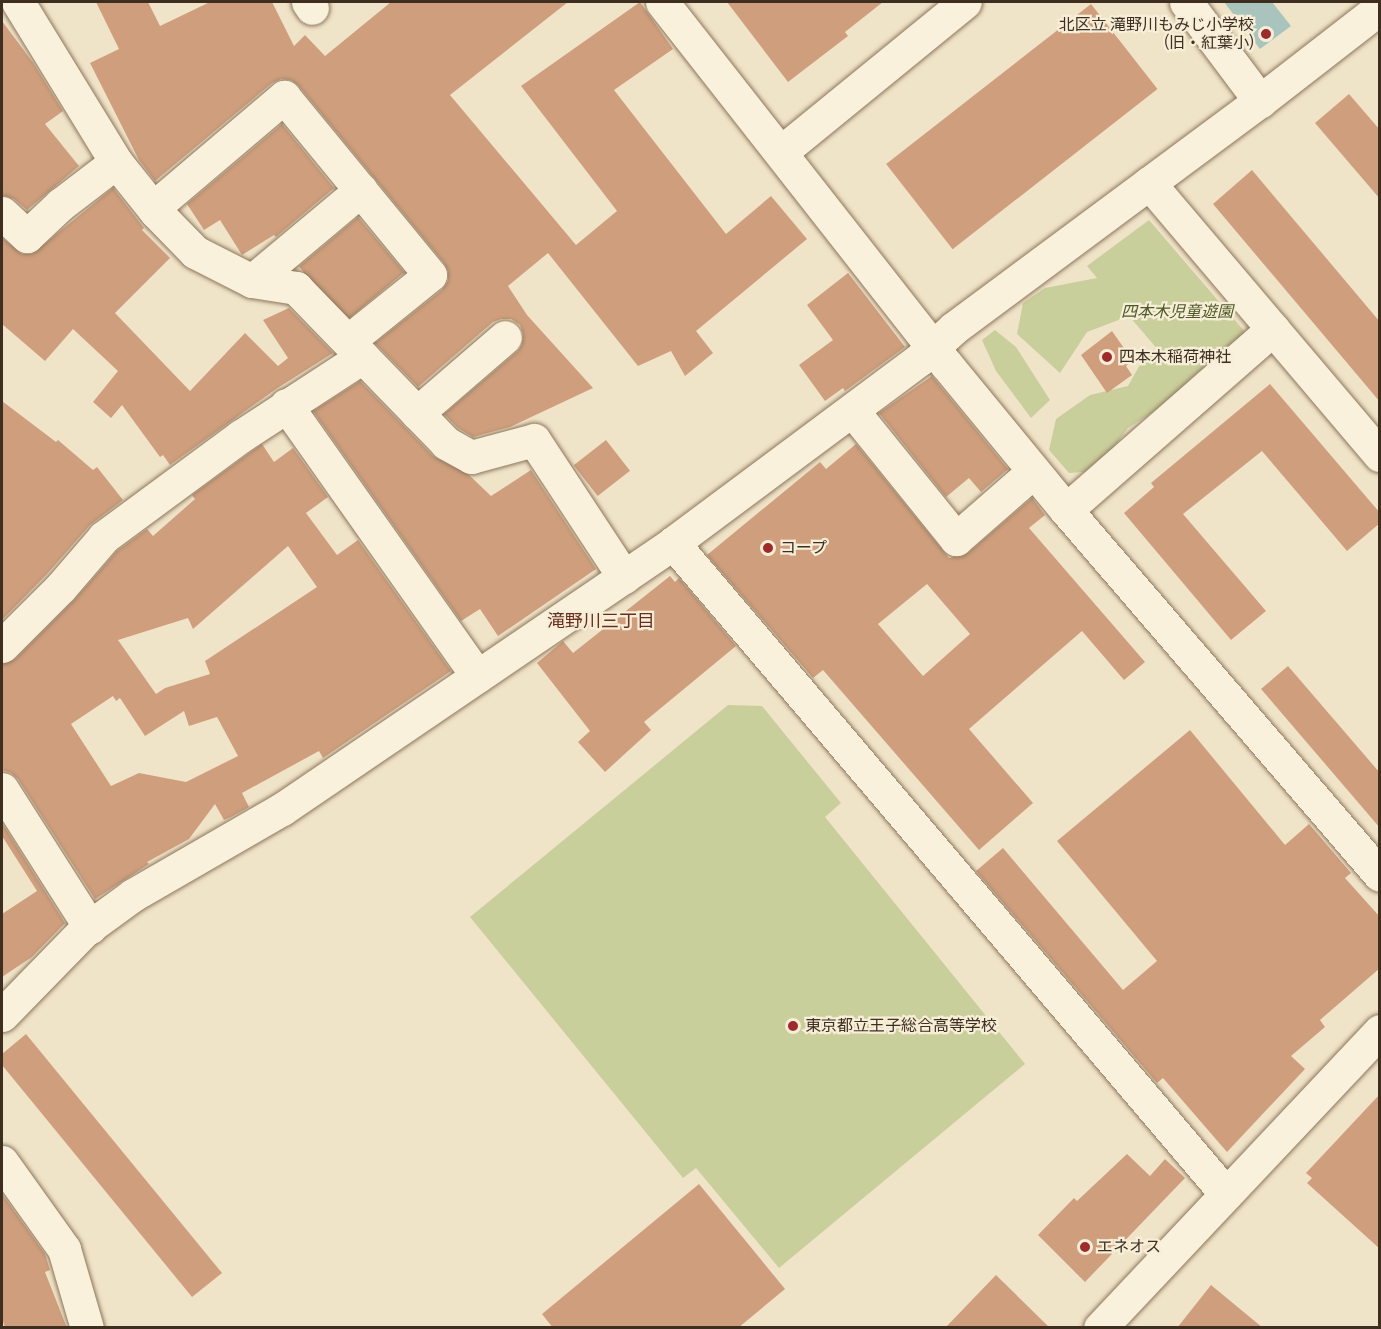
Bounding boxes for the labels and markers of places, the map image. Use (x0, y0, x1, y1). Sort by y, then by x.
place label: 北区立 滝野川もみじ小学校 (旧・紅葉小) (1059, 15, 1254, 53)
marker: 北区立 滝野川もみじ小学校 (旧・紅葉小) (1259, 27, 1273, 41)
place label: 四本木稲荷神社 (1119, 347, 1231, 367)
marker: 四本木稲荷神社 (1100, 350, 1114, 364)
place label: コープ (780, 538, 828, 558)
marker: コープ (761, 541, 775, 555)
place label: 東京都立王子総合高等学校 (805, 1016, 997, 1036)
marker: 東京都立王子総合高等学校 (786, 1019, 800, 1033)
place label: エネオス (1097, 1237, 1161, 1257)
marker: エネオス (1078, 1240, 1092, 1254)

